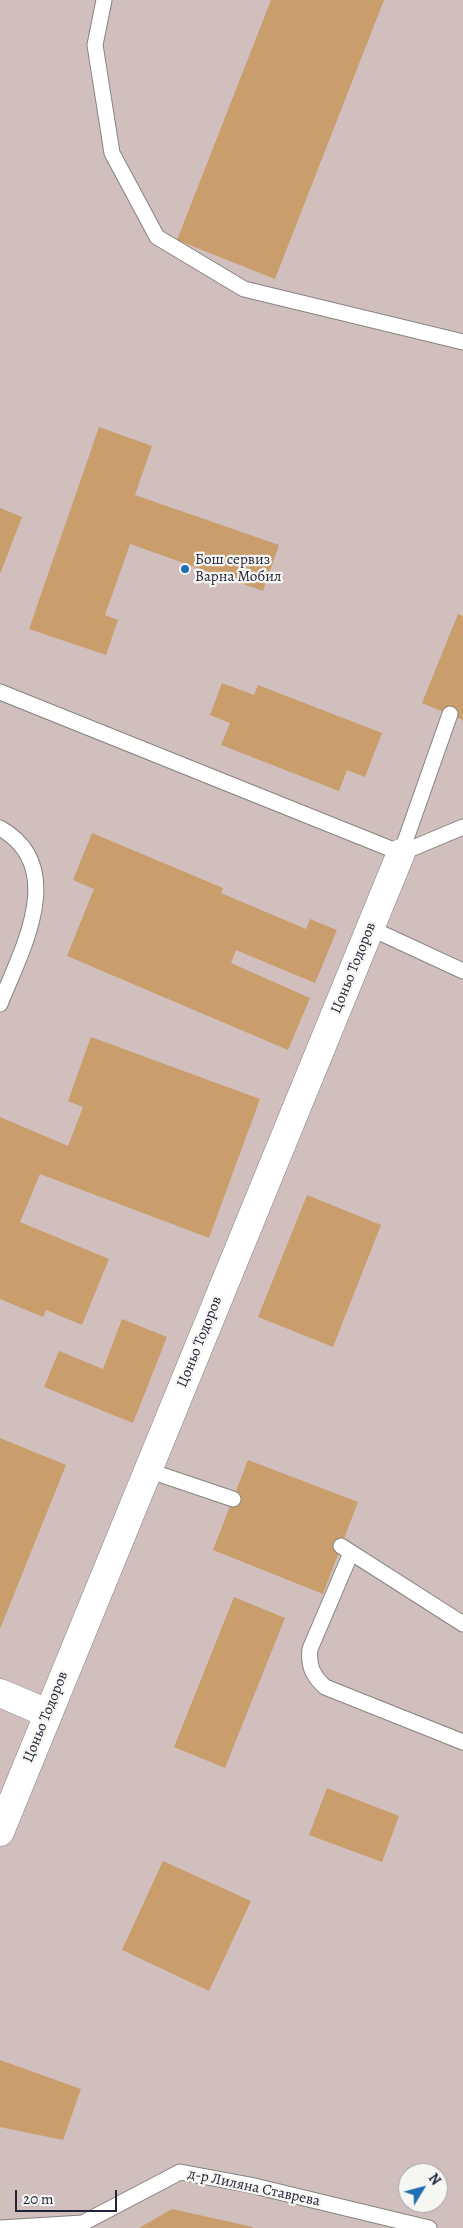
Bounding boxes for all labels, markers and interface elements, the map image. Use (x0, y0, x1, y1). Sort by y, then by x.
place label: Бош сервиз Варна Мобил (195, 551, 281, 586)
marker: Бош сервиз Варна Мобил (179, 563, 191, 575)
street label: Цоньо Тодоров (328, 920, 380, 1016)
street label: Цоньо Тодоров (174, 1294, 226, 1390)
street label: Цоньо Тодоров (20, 1669, 72, 1765)
north arrow (398, 2163, 448, 2213)
street label: д-р Лиляна Ставрева (186, 2165, 322, 2211)
text: N (424, 2169, 445, 2189)
scale bar (18, 2180, 120, 2212)
text: 20 m (23, 2189, 54, 2209)

